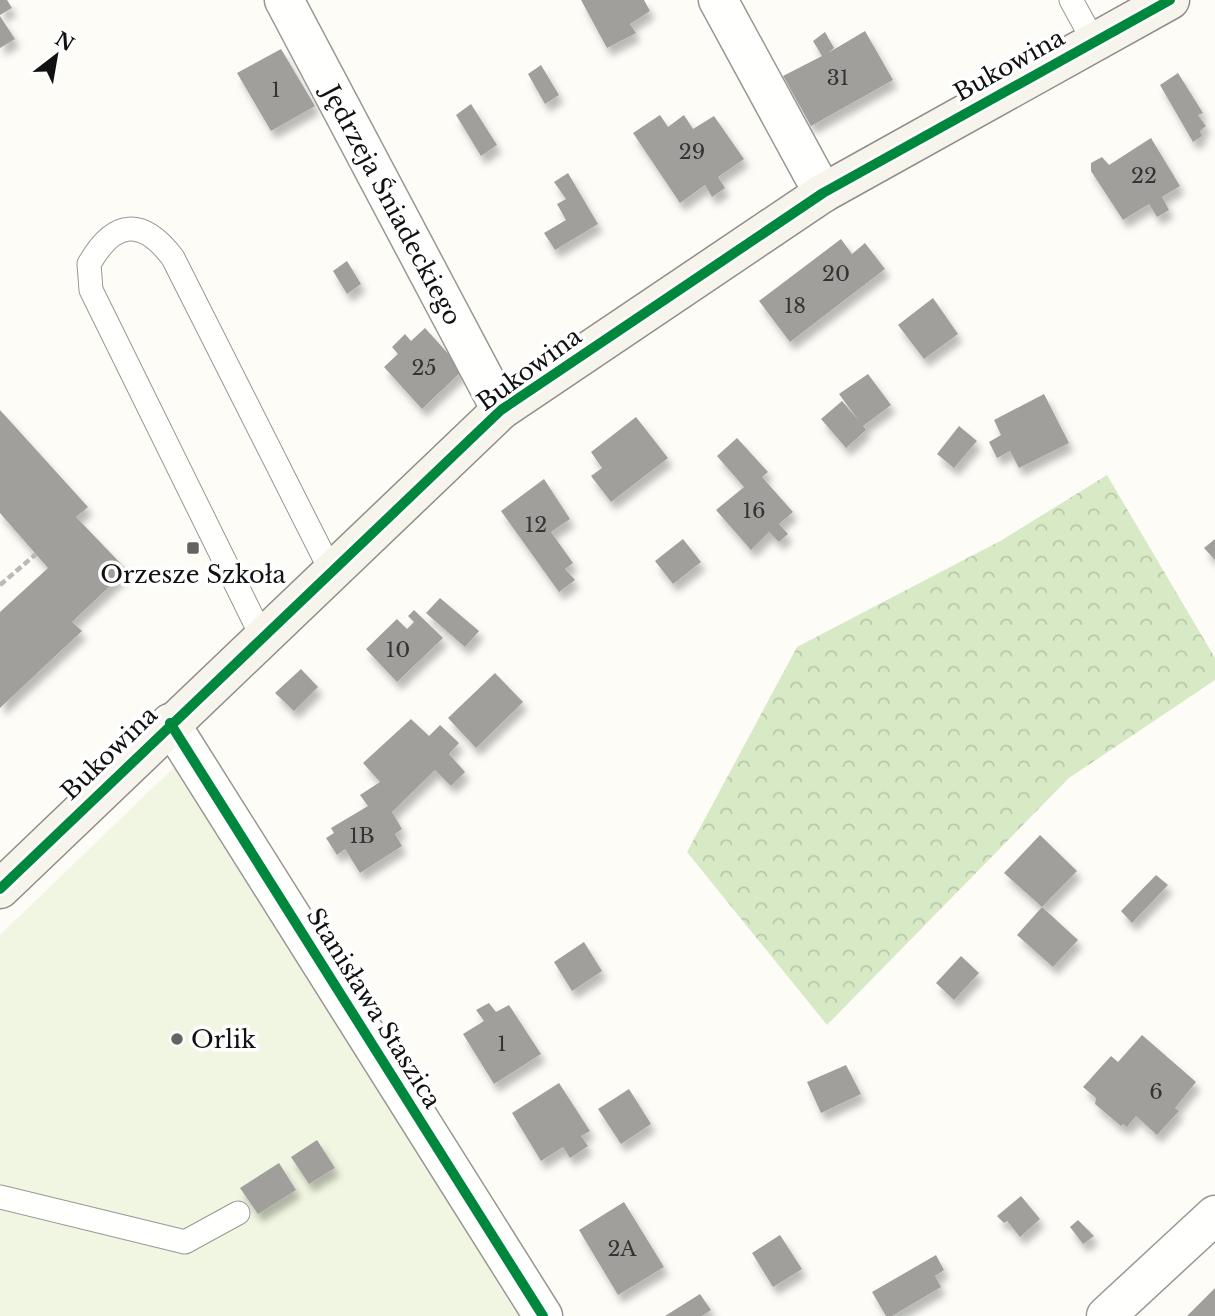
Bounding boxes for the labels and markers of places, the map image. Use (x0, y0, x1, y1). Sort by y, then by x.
marker: Orzesze Szkoła (185, 540, 201, 556)
place label: Orzesze Szkoła (100, 560, 286, 589)
place label: Orlik (191, 1025, 256, 1054)
marker: Orlik (169, 1031, 185, 1047)

